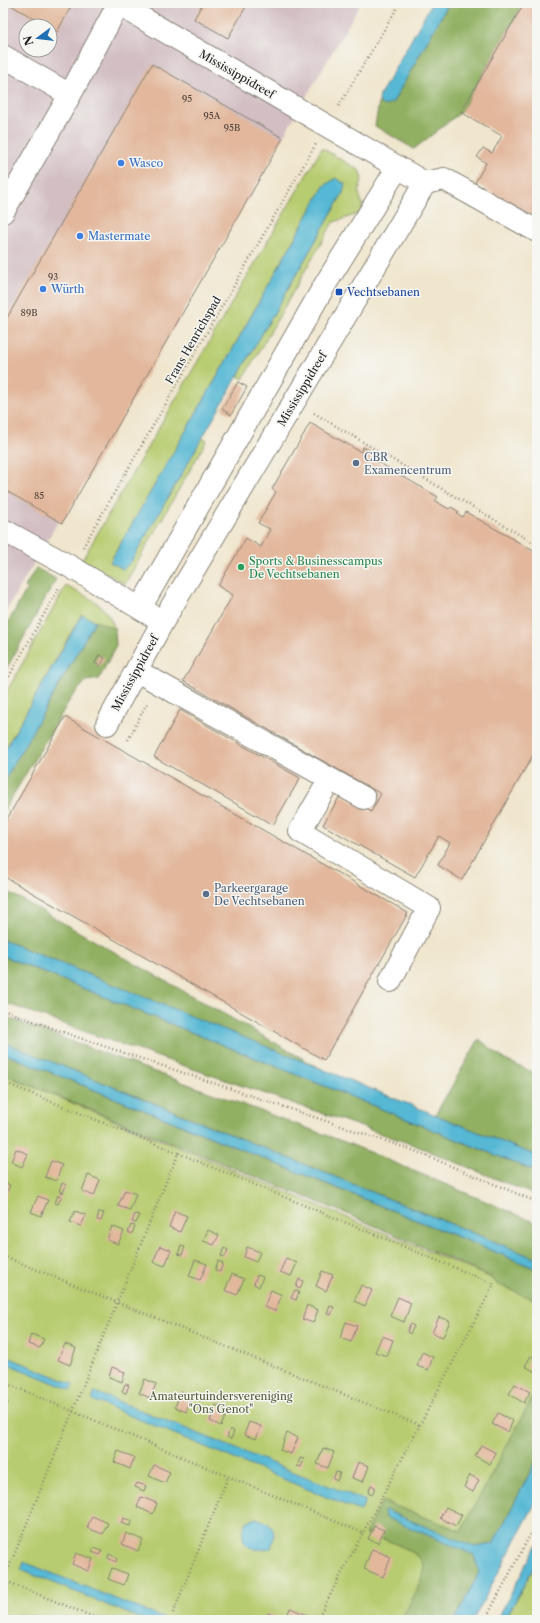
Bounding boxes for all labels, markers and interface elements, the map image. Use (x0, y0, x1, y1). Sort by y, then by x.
north arrow (18, 18, 58, 58)
text: N (20, 34, 36, 47)
street label: Mississippidreef (197, 47, 279, 102)
house number: 95 (182, 93, 192, 104)
house number: 95A (204, 110, 221, 121)
house number: 95B (224, 122, 240, 133)
place label: Wasco (128, 156, 163, 170)
marker: Wasco (116, 158, 126, 168)
place label: Mastermate (88, 229, 150, 243)
marker: Mastermate (75, 231, 85, 241)
house number: 93 (48, 271, 58, 282)
place label: Würth (50, 282, 85, 296)
marker: Würth (38, 284, 48, 294)
place label: Vechtsebanen (346, 285, 420, 299)
marker: Vechtsebanen (334, 287, 344, 297)
street label: Frans Henrichspad (162, 293, 224, 386)
house number: 89B (21, 307, 37, 318)
street label: Mississippidreef (274, 347, 331, 429)
place label: CBR Examencentrum (364, 450, 452, 477)
marker: CBR Examencentrum (351, 458, 361, 468)
house number: 85 (34, 490, 44, 501)
place label: Sports & Businesscampus De Vechtsebanen (249, 554, 383, 581)
marker: Sports & Businesscampus De Vechtsebanen (236, 562, 246, 572)
street label: Mississippidreef (108, 631, 163, 713)
place label: Parkeergarage De Vechtsebanen (214, 881, 305, 908)
marker: Parkeergarage De Vechtsebanen (201, 889, 211, 899)
park label: Amateurtuindersvereniging "Ons Genot" (148, 1389, 293, 1416)

